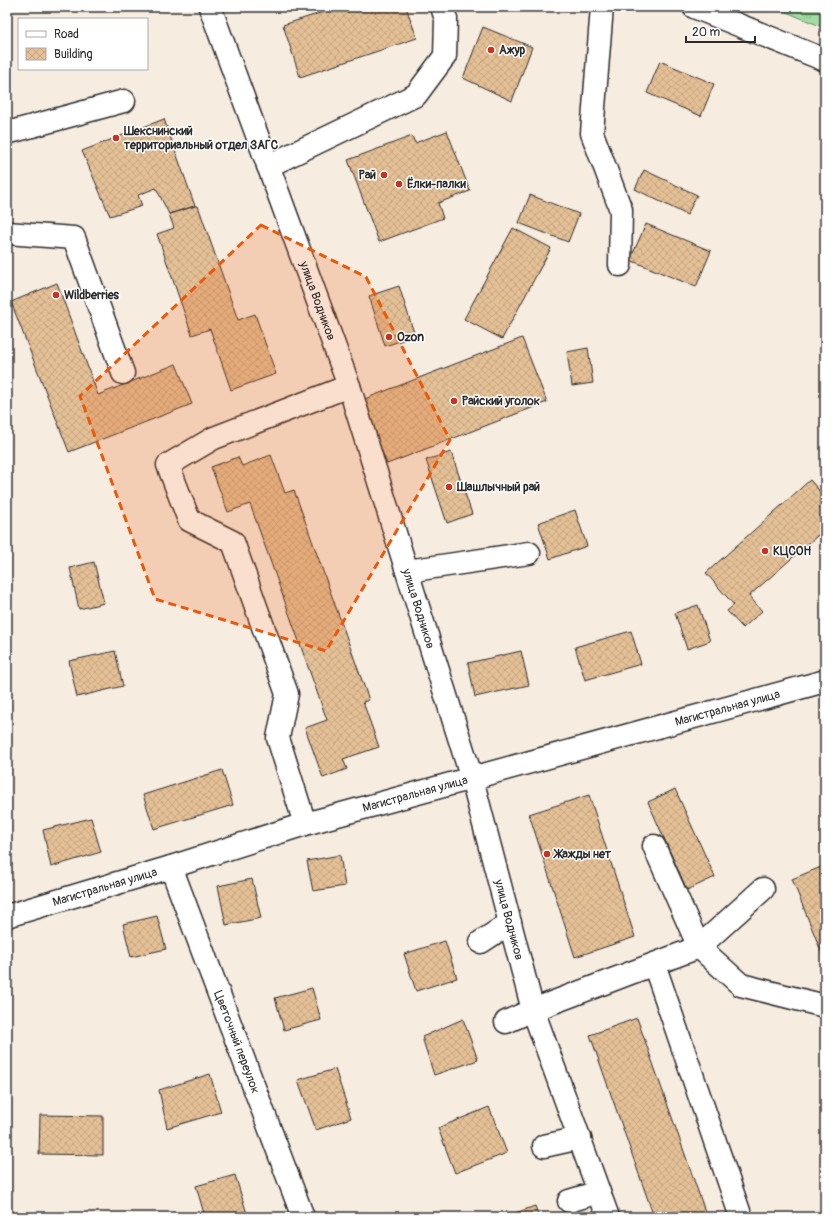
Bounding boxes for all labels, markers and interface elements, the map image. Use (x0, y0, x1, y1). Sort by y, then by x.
legend (18, 18, 148, 70)
scale bar (686, 18, 755, 44)
text: 20 m (692, 25, 721, 40)
text: Road (54, 27, 79, 42)
place label: Ажур (499, 43, 526, 58)
marker: Ажур (486, 45, 496, 55)
text: Building (54, 47, 93, 62)
place label: Шекснинский территориальный отдел ЗАГС (123, 124, 279, 153)
marker: Шекснинский территориальный отдел ЗАГС (111, 133, 121, 143)
place label: Рай (359, 168, 376, 183)
marker: Рай (379, 170, 389, 180)
place label: Ёлки-палки (407, 176, 466, 192)
marker: Ёлки-палки (394, 179, 404, 189)
street label: улица Водников (296, 258, 339, 342)
place label: Wildberries (64, 288, 120, 303)
marker: Wildberries (51, 290, 61, 300)
place label: Ozon (397, 330, 424, 345)
marker: Ozon (384, 332, 394, 342)
place label: Райский уголок (462, 394, 541, 409)
marker: Райский уголок (449, 396, 459, 406)
place label: Шашлычный рай (456, 480, 540, 495)
marker: Шашлычный рай (444, 482, 454, 492)
place label: КЦСОН (773, 544, 811, 559)
marker: КЦСОН (760, 546, 770, 556)
street label: улица Водников (399, 566, 438, 651)
street label: Магистральная улица (673, 686, 782, 729)
street label: Магистральная улица (361, 772, 470, 815)
place label: Жажды нет (553, 847, 612, 862)
marker: Жажды нет (542, 849, 552, 859)
street label: Магистральная улица (51, 864, 159, 910)
street label: улица Водников (491, 877, 527, 962)
street label: Цветочный переулок (211, 988, 263, 1095)

